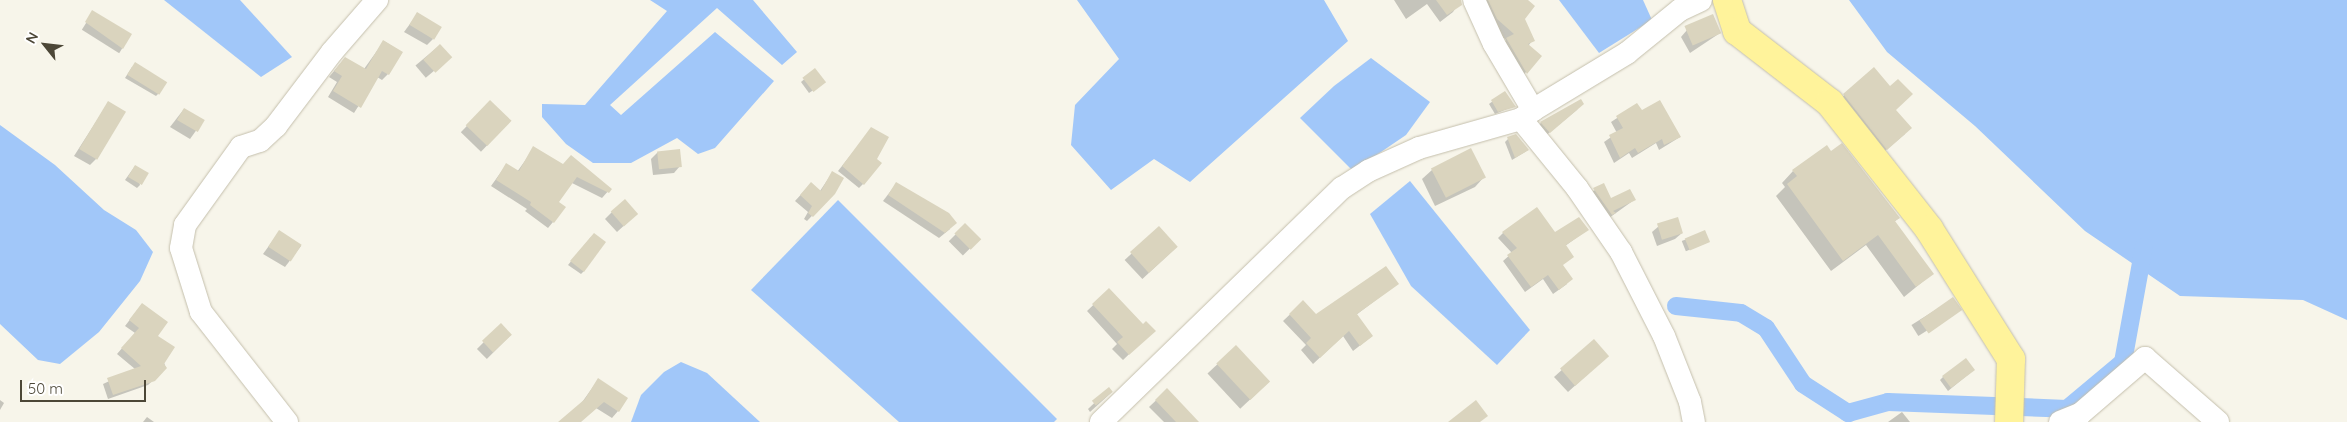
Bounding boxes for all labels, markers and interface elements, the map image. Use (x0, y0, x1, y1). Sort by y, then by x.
north arrow (20, 20, 70, 70)
text: N (22, 29, 42, 47)
scale bar (22, 370, 149, 402)
text: 50 m (28, 379, 63, 398)

